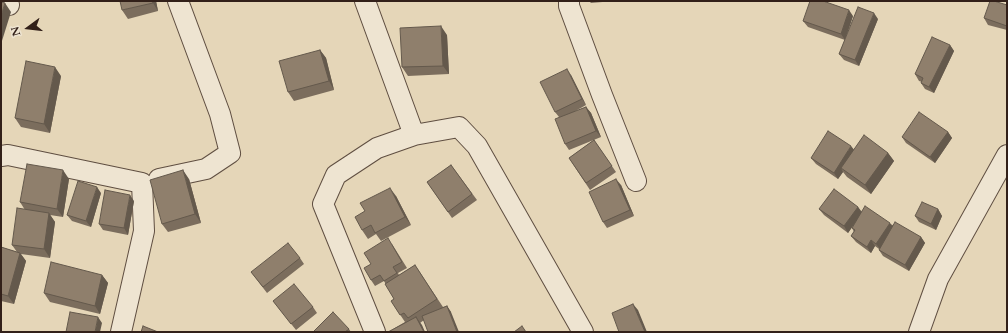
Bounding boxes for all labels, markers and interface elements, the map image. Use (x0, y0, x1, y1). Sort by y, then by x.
north arrow (8, 8, 48, 48)
text: N (7, 25, 24, 38)

